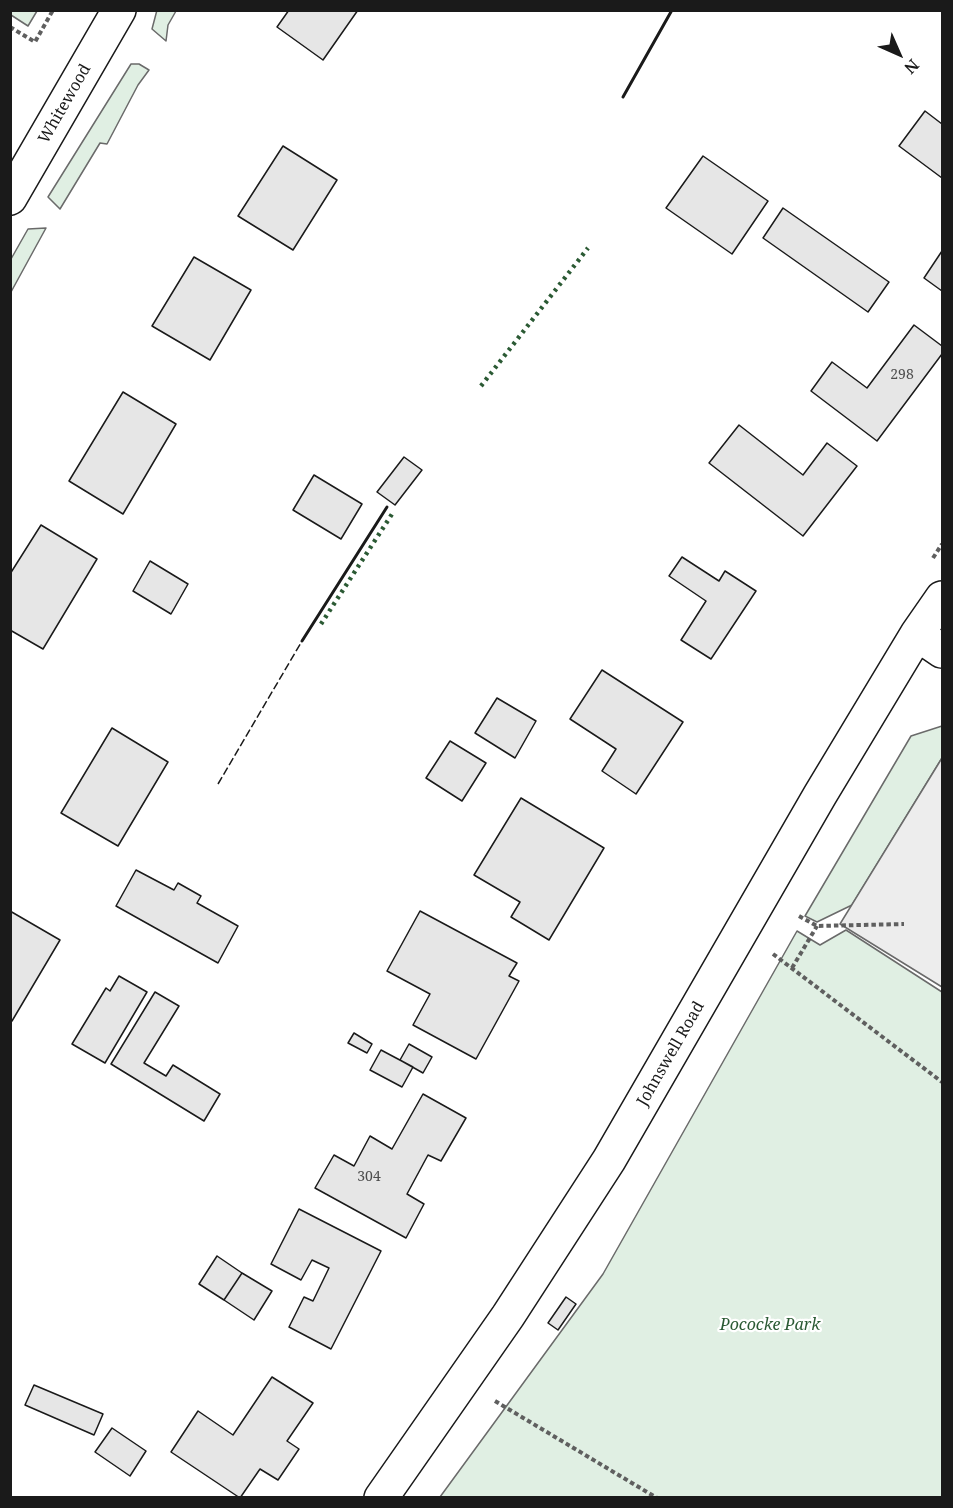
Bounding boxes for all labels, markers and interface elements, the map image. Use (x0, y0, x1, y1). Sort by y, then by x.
north arrow (869, 24, 929, 84)
text: N (899, 54, 924, 79)
street label: Whitewood (35, 61, 95, 147)
house number: 298 (890, 367, 914, 383)
street label: Johnswell Road (633, 998, 709, 1110)
house number: 304 (357, 1169, 381, 1185)
park label: Pococke Park (720, 1315, 820, 1335)

